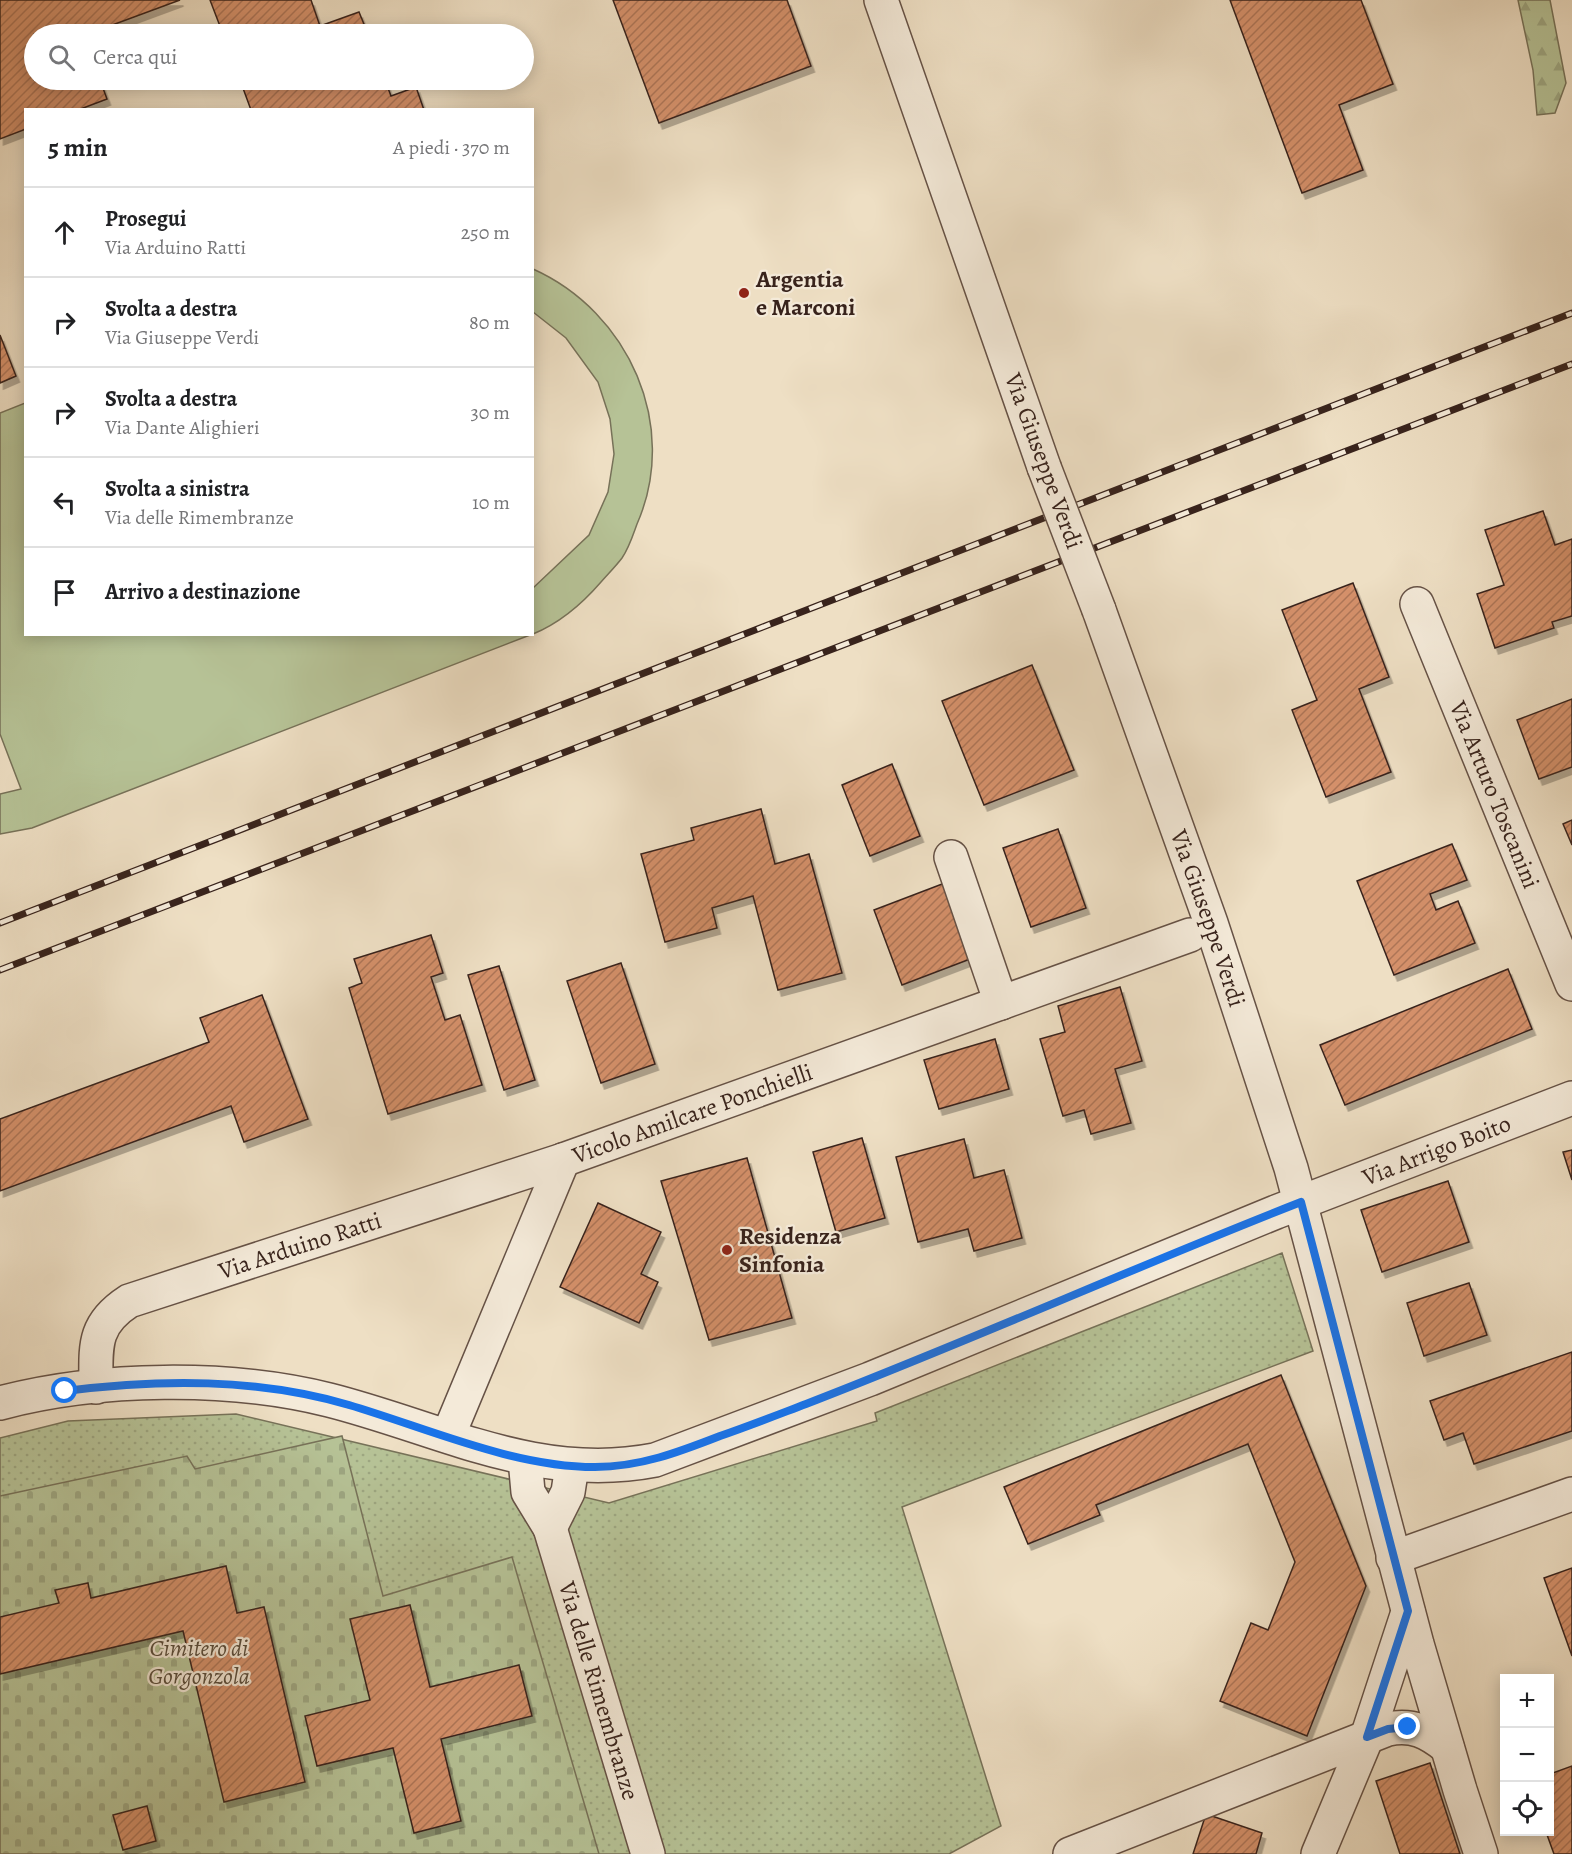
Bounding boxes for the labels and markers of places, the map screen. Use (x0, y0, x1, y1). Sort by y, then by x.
place label: Argentia e Marconi (755, 263, 855, 323)
marker: Argentia e Marconi (737, 286, 751, 300)
place label: Residenza Sinfonia (739, 1220, 842, 1280)
marker: Residenza Sinfonia (720, 1243, 734, 1257)

